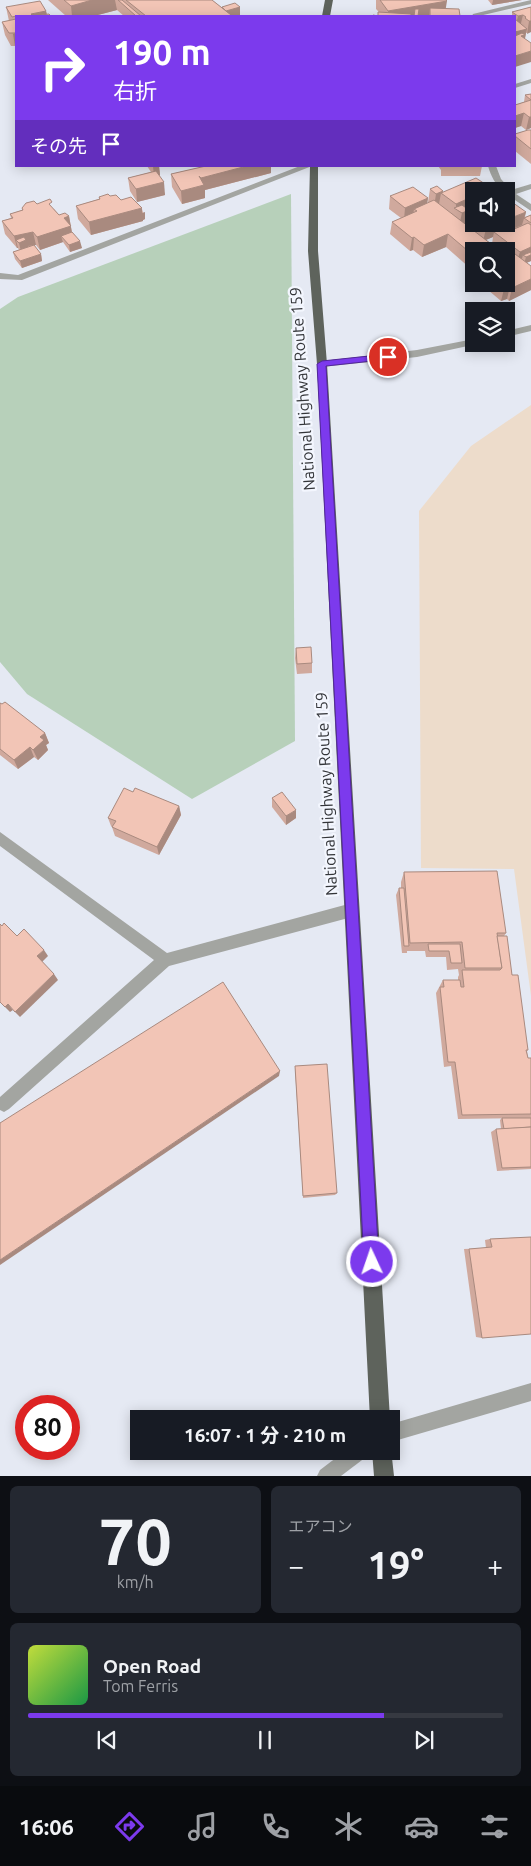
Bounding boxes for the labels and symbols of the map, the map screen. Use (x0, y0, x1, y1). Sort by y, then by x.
street label: National Highway Route 159 (286, 287, 318, 491)
pin (367, 336, 409, 378)
street label: National Highway Route 159 (312, 692, 340, 896)
position arrow (345, 1235, 397, 1287)
speed limit sign: 80 (15, 1395, 80, 1460)

